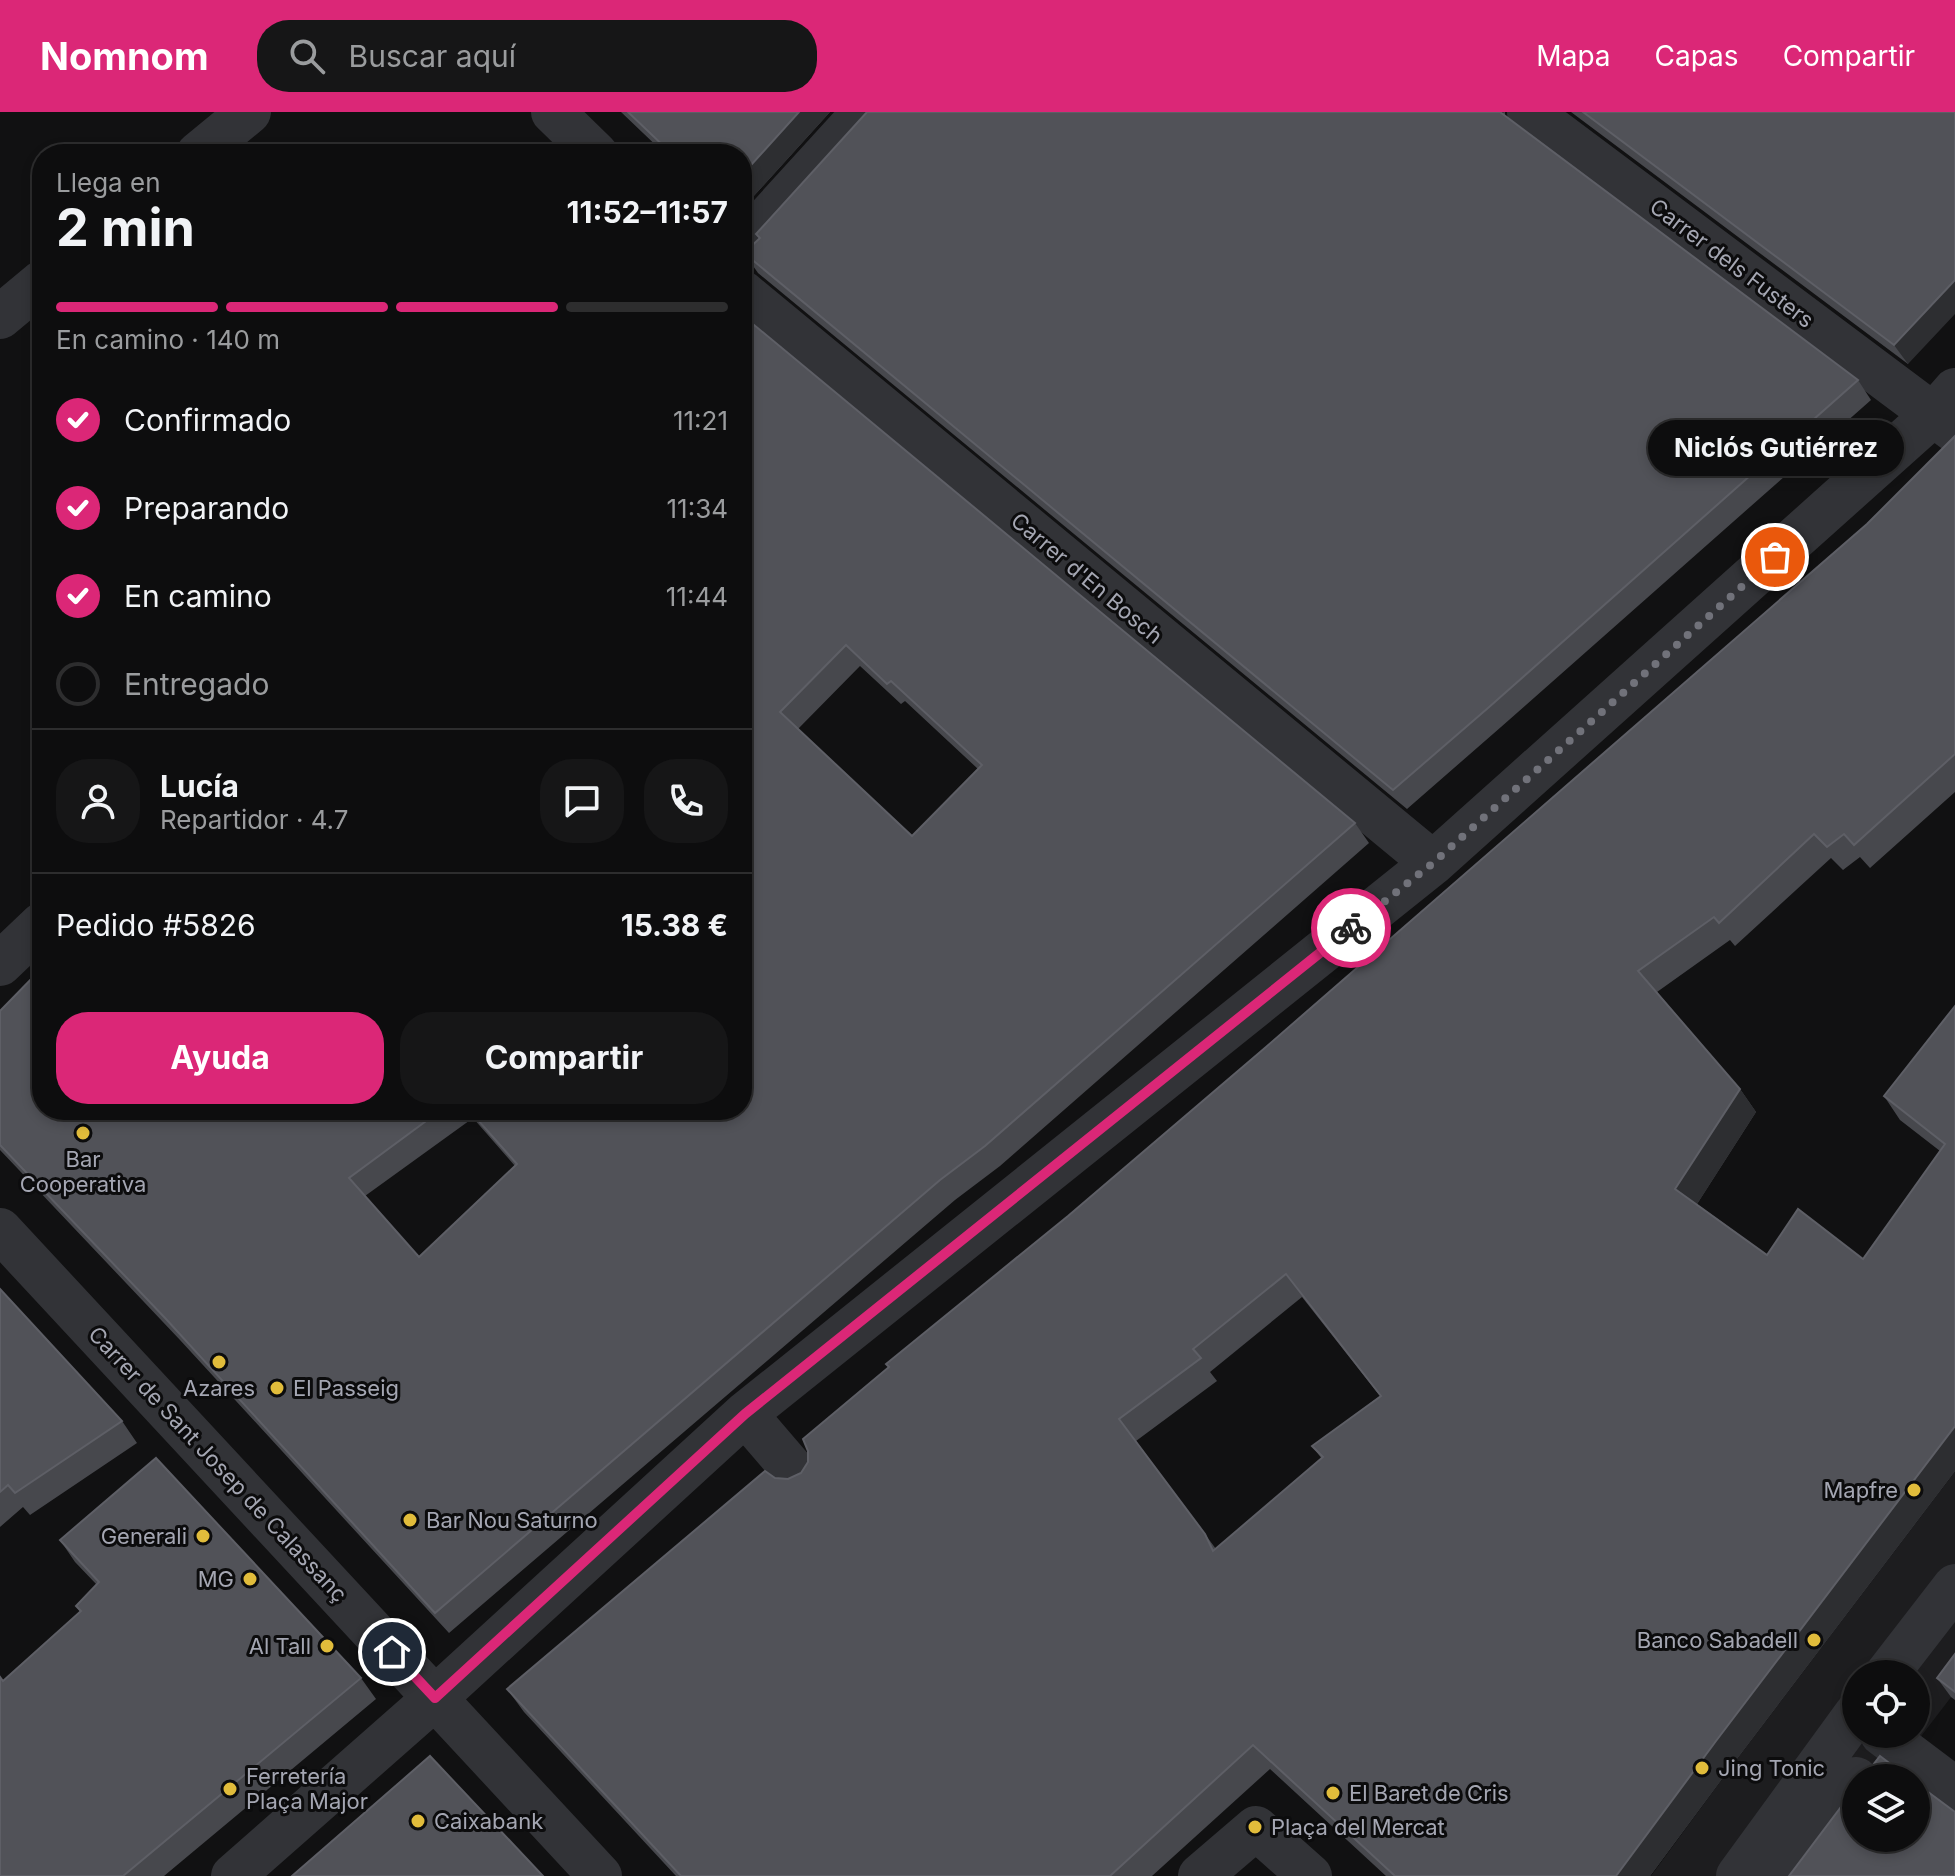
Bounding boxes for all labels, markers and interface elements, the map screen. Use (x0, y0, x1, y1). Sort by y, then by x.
search box (257, 20, 817, 92)
text: Nomnom (40, 33, 209, 79)
icon: search (285, 34, 329, 78)
text: Buscar aquí (349, 38, 516, 74)
text: Mapa (1536, 39, 1611, 73)
text: Capas (1655, 39, 1739, 73)
text: Compartir (1783, 39, 1915, 73)
text: Llega en (56, 167, 161, 198)
street label: Carrer dels Fusters (1645, 193, 1819, 333)
text: 11:52–11:57 (567, 194, 728, 230)
text: 2 min (56, 196, 195, 259)
text: En camino · 140 m (56, 324, 280, 355)
icon: check (56, 398, 100, 442)
text: Confirmado (124, 402, 291, 438)
text: 11:21 (673, 405, 728, 436)
callout: Niclós Gutiérrez (1647, 421, 1903, 477)
text: Niclós Gutiérrez (1674, 432, 1878, 463)
icon: check (56, 486, 100, 530)
text: Preparando (124, 490, 289, 526)
text: 11:34 (667, 493, 728, 524)
street label: Carrer d'En Bosch (1006, 507, 1168, 649)
pin (1741, 523, 1809, 591)
icon: bag (1753, 535, 1797, 579)
icon: check (56, 574, 100, 618)
text: En camino (124, 578, 272, 614)
text: 11:44 (666, 581, 728, 612)
text: Entregado (124, 666, 269, 702)
button: person (56, 759, 140, 843)
button: chat (540, 759, 624, 843)
button: phone (644, 759, 728, 843)
text: Lucía (160, 768, 239, 804)
text: Repartidor · 4.7 (160, 804, 348, 835)
courier (1311, 888, 1391, 968)
icon: bike (1329, 906, 1373, 950)
text: Pedido #5826 (56, 907, 256, 943)
text: 15.38 € (621, 907, 728, 943)
button: Ayuda (56, 1012, 384, 1104)
button: Compartir (400, 1012, 728, 1104)
marker: Bar Cooperativa (74, 1124, 92, 1142)
place label: Bar Cooperativa (20, 1146, 146, 1197)
street label: Carrer de Sant Josep de Calassanç (83, 1321, 353, 1607)
marker: Azares (210, 1353, 228, 1371)
place label: Azares (183, 1375, 255, 1401)
place label: El Passeig (293, 1375, 399, 1401)
marker: El Passeig (268, 1379, 286, 1397)
place label: Mapfre (1823, 1477, 1898, 1503)
marker: Mapfre (1905, 1481, 1923, 1499)
place label: Bar Nou Saturno (426, 1507, 598, 1533)
marker: Bar Nou Saturno (401, 1511, 419, 1529)
place label: Generali (101, 1523, 187, 1549)
marker: Generali (194, 1527, 212, 1545)
place label: MG (198, 1566, 234, 1592)
marker: MG (241, 1570, 259, 1588)
pin (358, 1618, 426, 1686)
place label: Banco Sabadell (1637, 1627, 1798, 1653)
icon: home (370, 1630, 414, 1674)
marker: Banco Sabadell (1805, 1631, 1823, 1649)
place label: Al Tall (249, 1633, 311, 1659)
marker: Al Tall (318, 1637, 336, 1655)
map controls (1842, 1660, 1930, 1852)
button: locate (1842, 1660, 1930, 1748)
place label: Jing Tonic (1718, 1755, 1825, 1781)
marker: Jing Tonic (1693, 1759, 1711, 1777)
place label: Ferretería Plaça Major (246, 1763, 368, 1814)
button: layers (1842, 1764, 1930, 1852)
marker: Ferretería Plaça Major (221, 1780, 239, 1798)
place label: El Baret de Cris (1349, 1780, 1509, 1806)
marker: El Baret de Cris (1324, 1784, 1342, 1802)
place label: Caixabank (434, 1808, 543, 1834)
marker: Caixabank (409, 1812, 427, 1830)
place label: Plaça del Mercat (1271, 1814, 1445, 1840)
marker: Plaça del Mercat (1246, 1818, 1264, 1836)

